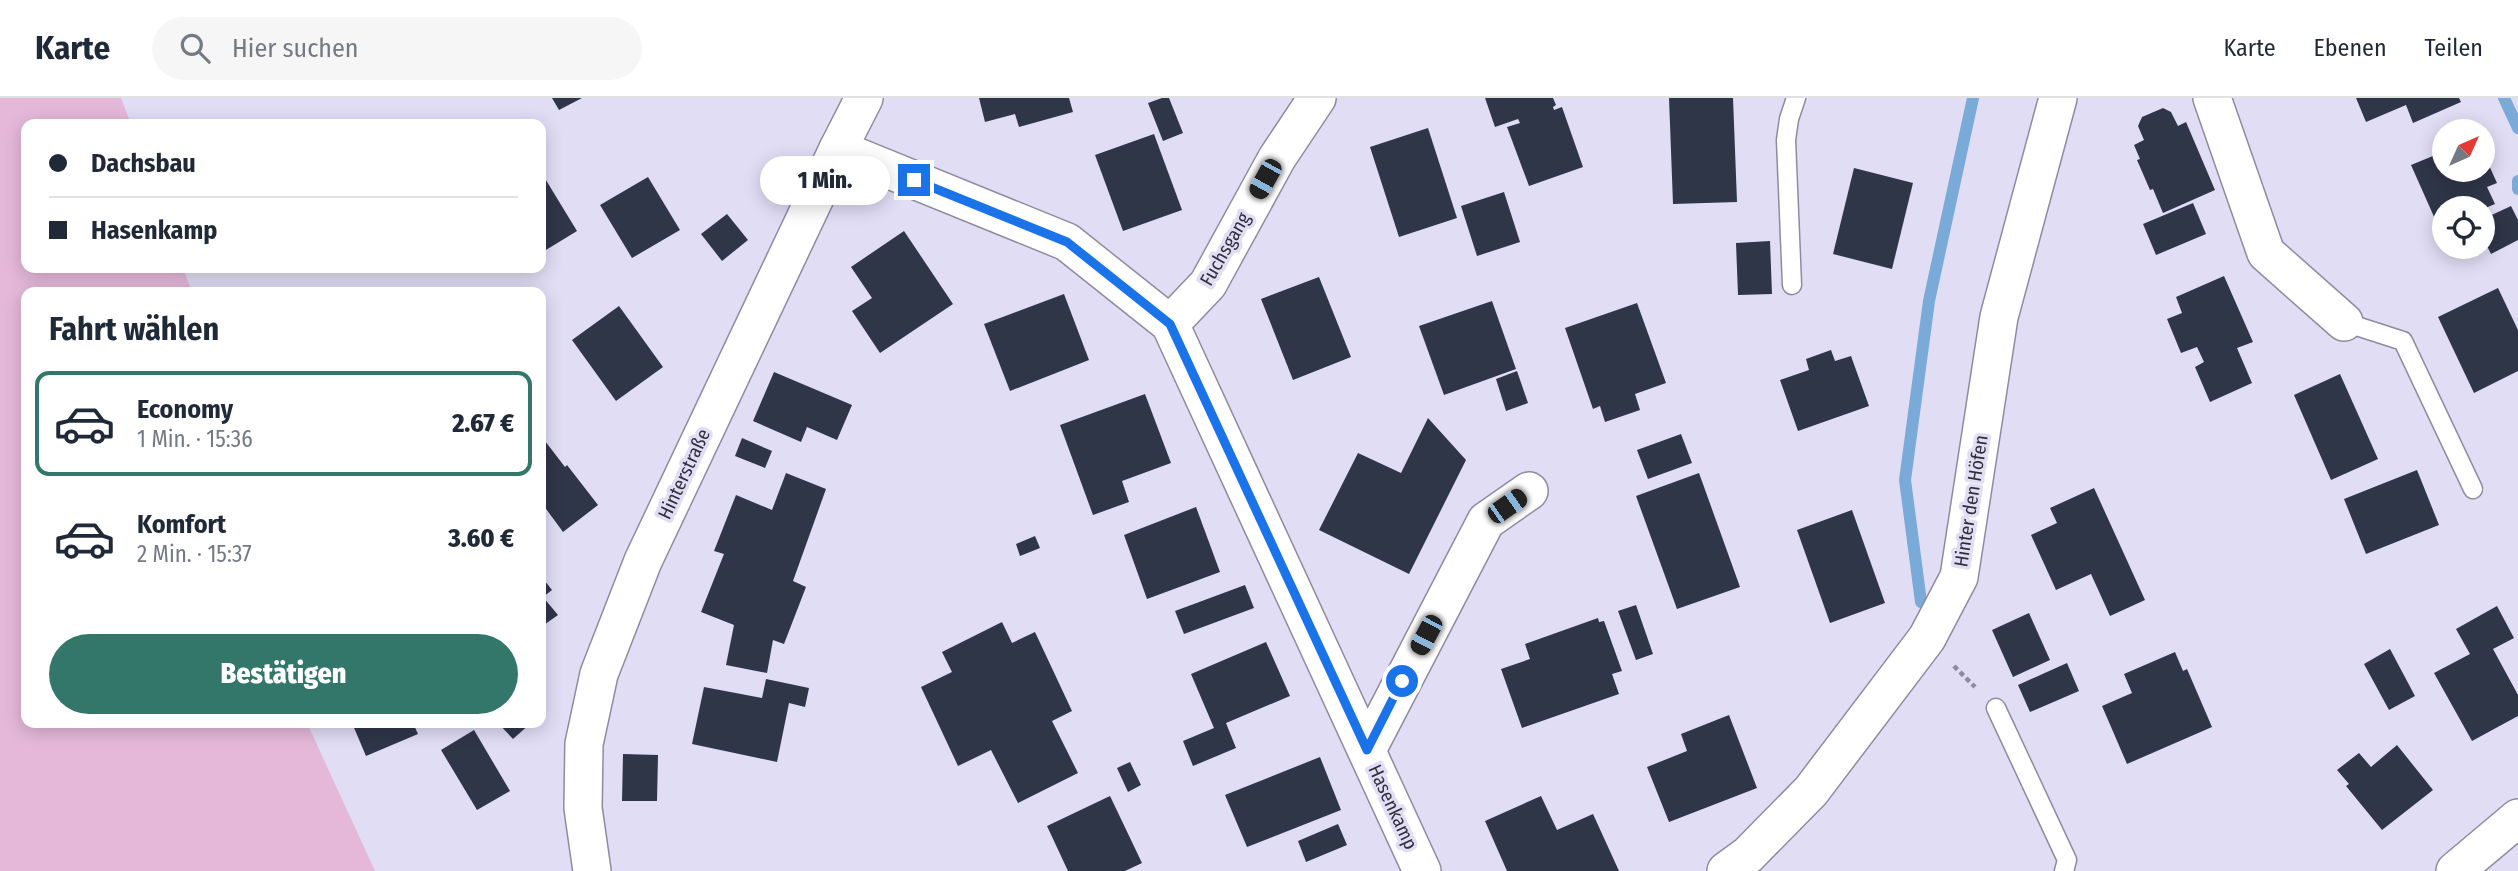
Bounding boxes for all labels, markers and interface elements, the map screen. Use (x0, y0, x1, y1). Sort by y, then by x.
search box (152, 17, 642, 80)
text: Karte (35, 28, 110, 68)
icon: search (176, 29, 214, 67)
text: Hier suchen (232, 33, 359, 64)
text: Karte (2224, 34, 2276, 62)
text: Ebenen (2314, 34, 2387, 62)
text: Teilen (2425, 34, 2483, 62)
north arrow (2432, 119, 2496, 182)
map controls (2432, 119, 2495, 259)
text: Dachsbau (91, 148, 196, 179)
callout: 1 Min. (760, 155, 890, 204)
car (1246, 156, 1285, 202)
route end (898, 164, 930, 196)
text: 1 Min. (798, 166, 852, 194)
button: locate (2432, 196, 2495, 259)
street label: Fuchsgang (1195, 208, 1255, 290)
text: Hasenkamp (91, 215, 217, 246)
text: Fahrt wählen (49, 310, 219, 348)
icon: car (53, 392, 116, 455)
text: Economy (137, 394, 233, 425)
text: 2.67 € (452, 408, 514, 439)
text: 1 Min. · 15:36 (137, 425, 253, 453)
street label: Hinterstraße (653, 425, 715, 523)
street label: Hinter den Höfen (1949, 433, 1993, 569)
car (1484, 485, 1531, 527)
icon: car (53, 507, 116, 570)
text: Komfort (137, 509, 226, 540)
text: 3.60 € (448, 523, 514, 554)
text: 2 Min. · 15:37 (137, 540, 252, 568)
car (1407, 612, 1446, 658)
button: Bestätigen (49, 634, 518, 714)
route start (1386, 665, 1418, 697)
street label: Hasenkamp (1363, 761, 1423, 853)

